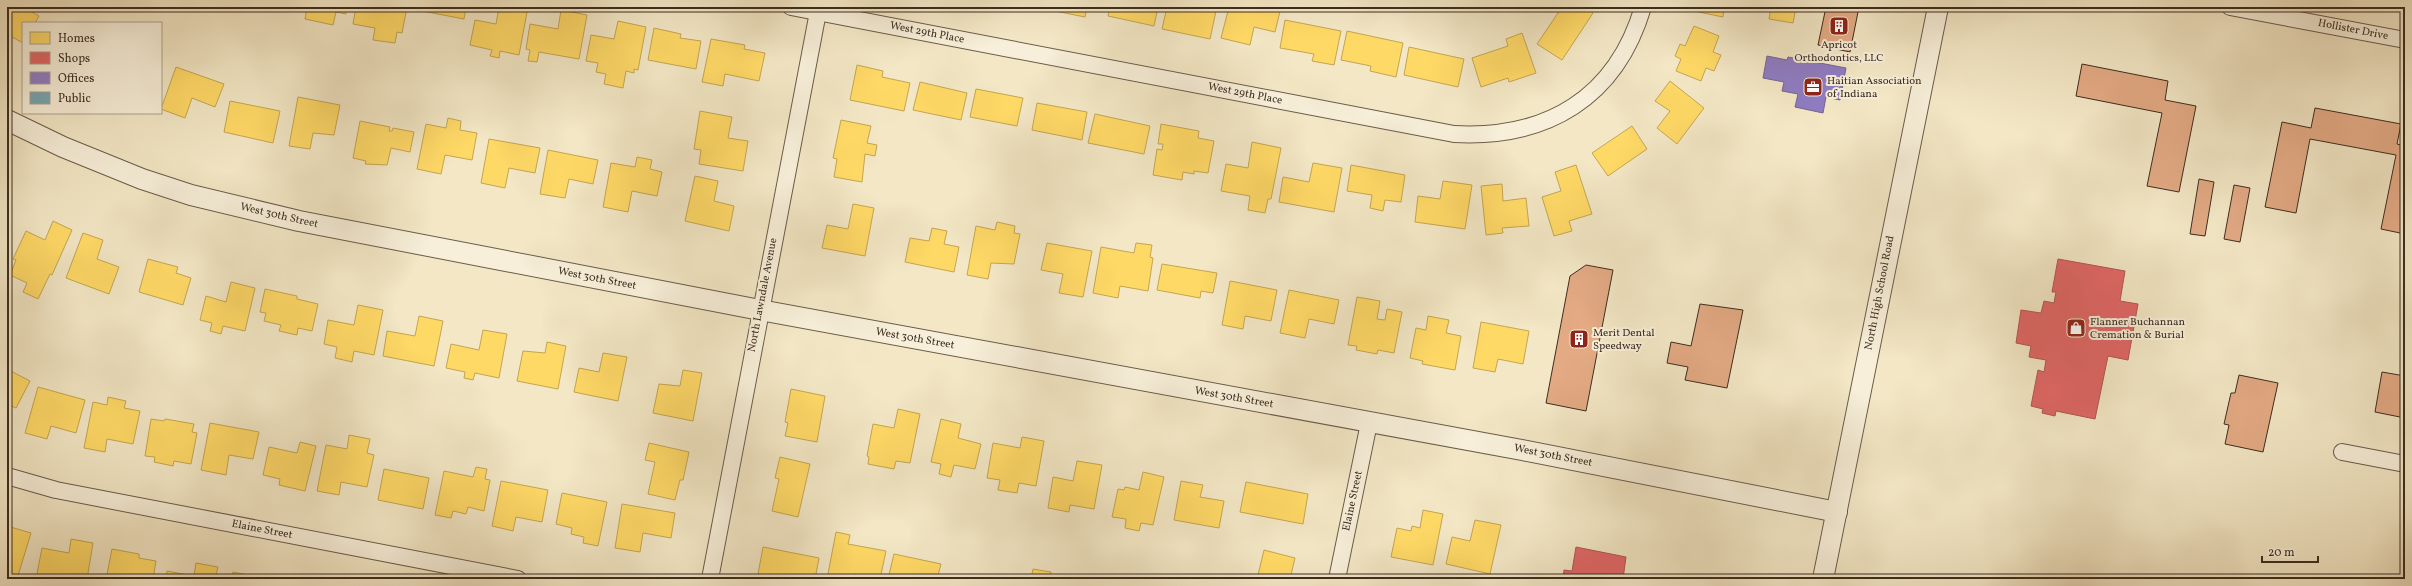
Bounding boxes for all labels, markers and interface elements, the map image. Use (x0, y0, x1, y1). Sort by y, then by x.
building icon: Apricot Orthodontics, LLC (1828, 15, 1850, 37)
street label: Hollister Drive (2317, 16, 2389, 44)
street label: West 29th Place (888, 18, 966, 48)
legend (22, 22, 162, 114)
text: Homes (58, 31, 95, 47)
place label: Apricot Orthodontics, LLC (1795, 38, 1883, 66)
text: Shops (58, 51, 90, 67)
text: Offices (58, 71, 94, 87)
place label: Haitian Association of Indiana (1827, 74, 1922, 102)
office icon: Haitian Association of Indiana (1802, 76, 1824, 98)
street label: West 29th Place (1206, 79, 1284, 109)
text: Public (58, 91, 91, 107)
street label: West 30th Street (239, 200, 320, 232)
street label: North High School Road (1862, 234, 1898, 352)
street label: North Lawndale Avenue (745, 237, 781, 353)
street label: West 30th Street (556, 264, 638, 294)
place label: Flanner Buchannan Cremation & Burial (2090, 315, 2185, 343)
shop icon: Flanner Buchannan Cremation & Burial (2065, 317, 2087, 339)
street label: West 30th Street (874, 325, 956, 353)
place label: Merit Dental Speedway (1593, 326, 1655, 354)
building icon: Merit Dental Speedway (1568, 328, 1590, 350)
street label: West 30th Street (1193, 384, 1275, 412)
street label: West 30th Street (1512, 441, 1594, 471)
street label: Elaine Street (1339, 469, 1367, 533)
street label: Elaine Street (230, 517, 294, 543)
scale bar (2262, 538, 2318, 564)
text: 20 m (2268, 545, 2295, 561)

